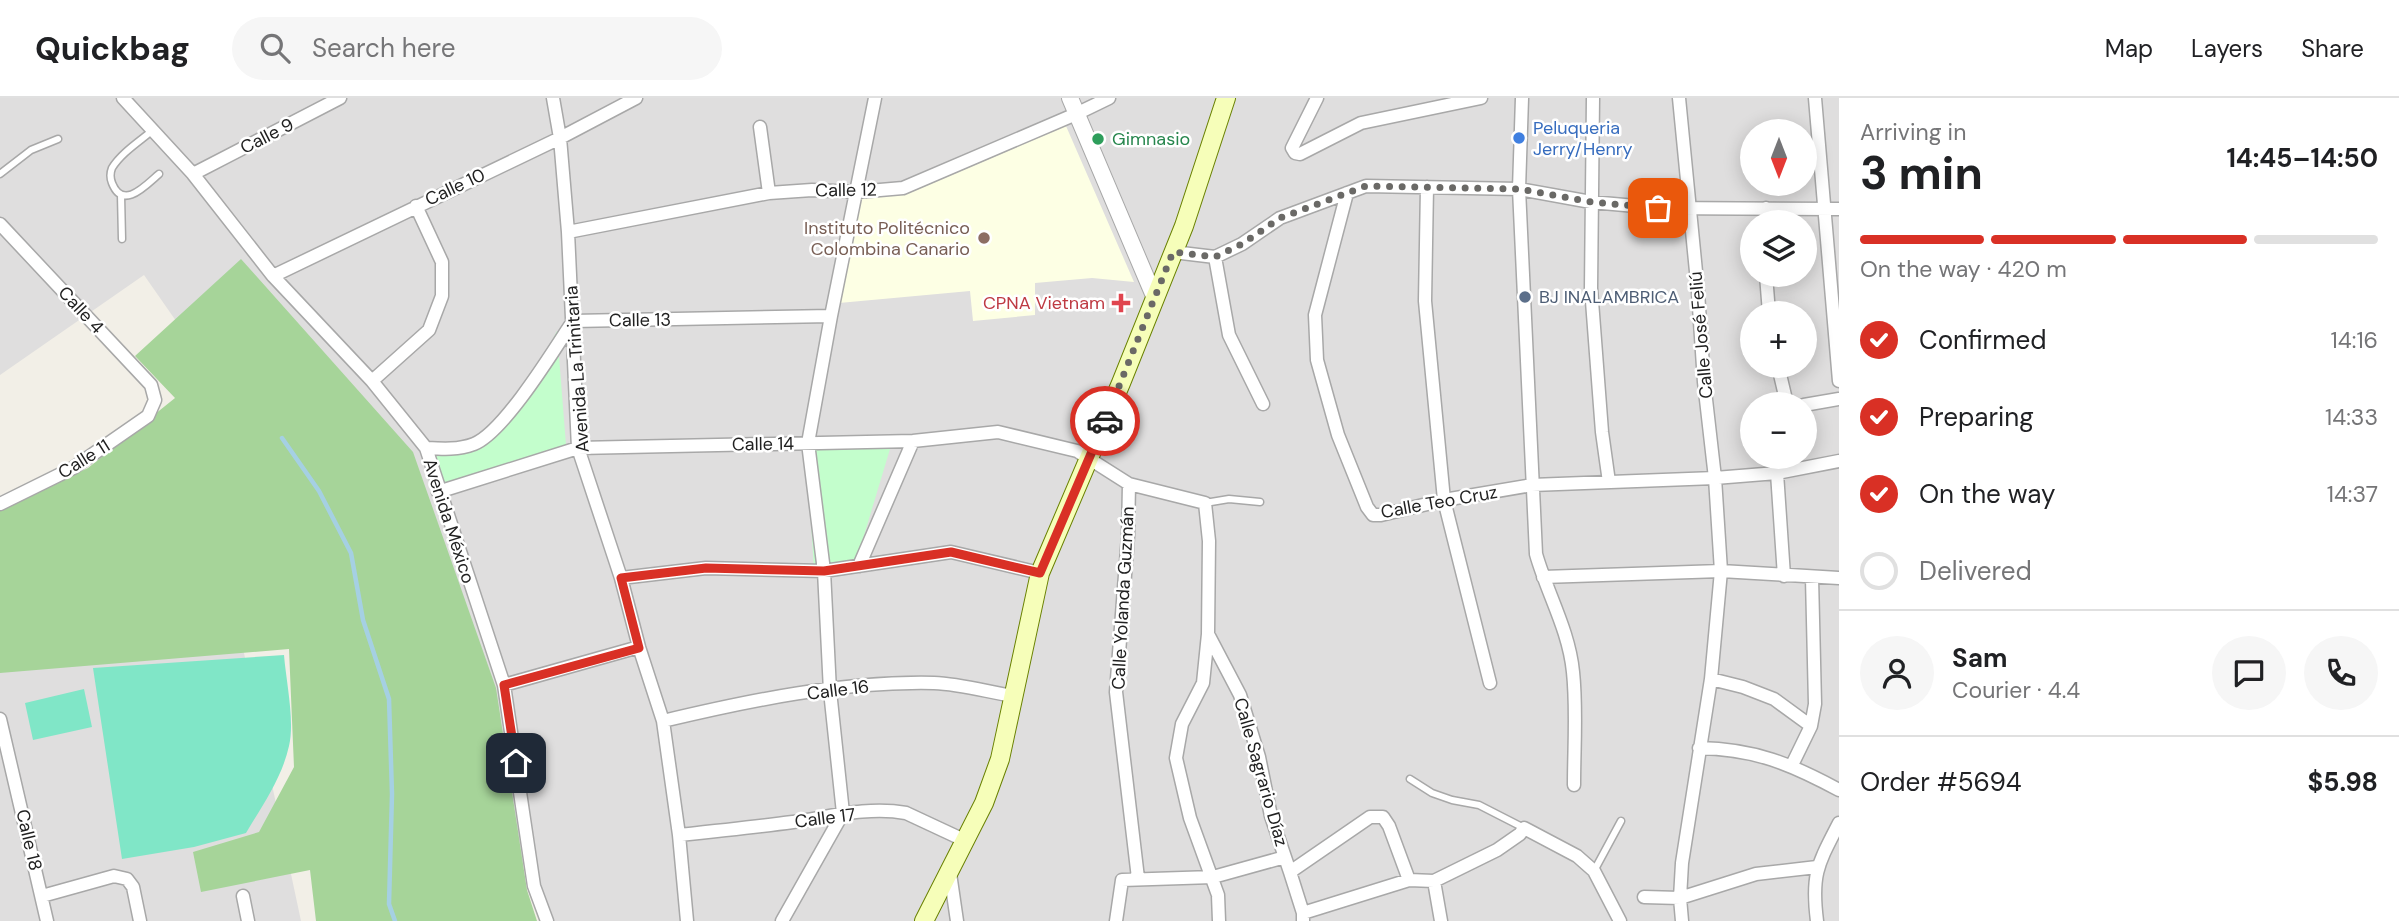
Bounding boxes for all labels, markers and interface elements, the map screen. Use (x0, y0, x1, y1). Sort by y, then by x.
search box (232, 17, 722, 80)
text: Quickbag (35, 27, 190, 70)
icon: search (256, 29, 294, 67)
text: Search here (312, 31, 455, 65)
text: Map (2105, 33, 2153, 64)
text: Layers (2191, 33, 2263, 64)
text: Share (2301, 33, 2364, 64)
street label: Calle 9 (236, 112, 298, 160)
place label: Peluqueria Jerry/Henry (1533, 116, 1632, 161)
text: Arriving in (1860, 117, 1966, 147)
north arrow (1740, 119, 1816, 196)
map controls (1740, 119, 1817, 469)
place label: Gimnasio (1112, 127, 1190, 151)
marker: Peluqueria Jerry/Henry (1511, 130, 1527, 146)
marker: Gimnasio (1090, 131, 1106, 147)
text: 14:45–14:50 (2226, 141, 2378, 175)
text: 3 min (1860, 143, 1983, 203)
street label: Calle 10 (421, 163, 489, 211)
street label: Calle 12 (815, 177, 877, 203)
pin (1628, 178, 1688, 238)
icon: bag (1639, 189, 1677, 227)
button: layers (1740, 210, 1817, 287)
place label: Instituto Politécnico Colombina Canario (804, 216, 970, 261)
marker: Instituto Politécnico Colombina Canario (976, 230, 992, 246)
text: On the way · 420 m (1860, 254, 2067, 284)
street label: Calle José Feliú (1683, 270, 1719, 400)
street label: Calle 4 (53, 281, 109, 339)
street label: Avenida La Trinitaria (559, 285, 595, 453)
place label: BJ INALAMBRICA (1539, 285, 1679, 309)
marker: BJ INALAMBRICA (1517, 289, 1533, 305)
place label: CPNA Vietnam (983, 291, 1105, 315)
marker: CPNA Vietnam (1111, 293, 1131, 313)
button: + (1740, 301, 1817, 378)
street label: Calle 13 (609, 307, 671, 333)
icon: check (1860, 321, 1898, 359)
text: Confirmed (1919, 323, 2046, 357)
text: 14:16 (2331, 325, 2378, 355)
courier (1070, 386, 1140, 456)
button: − (1740, 392, 1817, 469)
icon: check (1860, 398, 1898, 436)
text: Preparing (1919, 400, 2034, 434)
icon: car (1086, 402, 1124, 440)
text: 14:33 (2325, 402, 2378, 432)
street label: Calle 14 (732, 431, 794, 457)
street label: Calle 11 (53, 434, 115, 484)
street label: Avenida México (418, 455, 480, 587)
icon: check (1860, 475, 1898, 513)
text: On the way (1919, 477, 2055, 511)
text: 14:37 (2327, 479, 2378, 509)
street label: Calle Teo Cruz (1379, 480, 1499, 524)
street label: Calle Yolanda Guzmán (1106, 506, 1140, 690)
text: Delivered (1919, 554, 2032, 588)
button: person (1860, 636, 1934, 710)
button: chat (2212, 636, 2286, 710)
button: phone (2304, 636, 2378, 710)
text: Sam (1952, 641, 2007, 675)
street label: Calle 16 (805, 674, 871, 706)
text: Courier · 4.4 (1952, 675, 2080, 705)
street label: Calle Sagrario Díaz (1228, 695, 1294, 849)
pin (486, 733, 546, 793)
icon: home (497, 744, 535, 782)
text: Order #5694 (1860, 765, 2022, 799)
text: $5.98 (2308, 765, 2378, 799)
street label: Calle 17 (793, 802, 857, 834)
street label: Calle 18 (10, 807, 48, 873)

